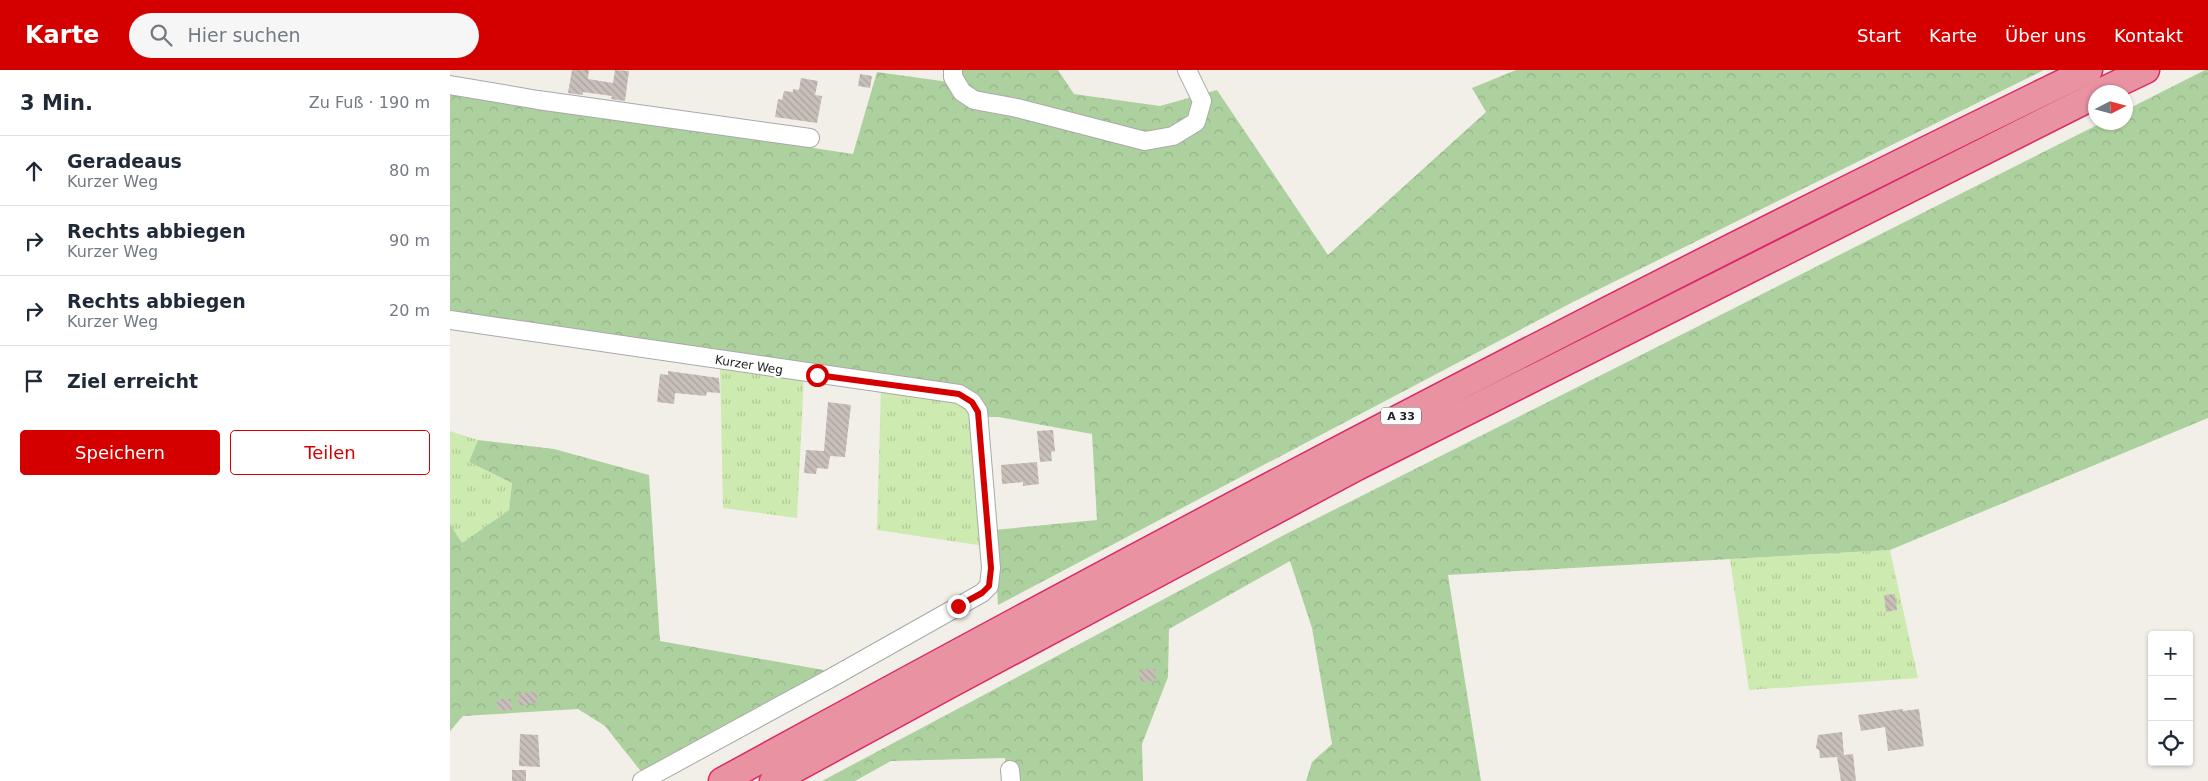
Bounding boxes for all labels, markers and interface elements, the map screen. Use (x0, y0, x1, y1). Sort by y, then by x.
search box (129, 13, 479, 58)
text: Karte (25, 21, 99, 49)
icon: search (147, 21, 175, 49)
text: Hier suchen (187, 24, 301, 46)
text: Start (1857, 25, 1901, 46)
text: Karte (1929, 25, 1977, 46)
text: Über uns (2005, 25, 2086, 46)
text: Kontakt (2114, 25, 2183, 46)
north arrow (2088, 85, 2133, 130)
text: 3 Min. (20, 91, 93, 115)
text: Zu Fuß · 190 m (309, 93, 430, 112)
text: Geradeaus (67, 150, 182, 172)
icon: ahead (20, 157, 48, 185)
text: 80 m (389, 161, 430, 180)
text: Kurzer Weg (67, 172, 158, 191)
text: Rechts abbiegen (67, 220, 246, 242)
icon: right (20, 227, 48, 255)
text: 90 m (389, 231, 430, 250)
text: Kurzer Weg (67, 242, 158, 261)
text: Rechts abbiegen (67, 290, 246, 312)
icon: right (20, 297, 48, 325)
text: 20 m (389, 301, 430, 320)
text: Kurzer Weg (67, 312, 158, 331)
street label: Kurzer Weg (714, 353, 784, 377)
route start (806, 364, 829, 387)
icon: arrive (20, 367, 48, 395)
text: Ziel erreicht (67, 370, 198, 392)
road number: A 33 (1381, 408, 1421, 424)
button: Speichern (20, 430, 220, 475)
button: Teilen (230, 430, 430, 475)
route end (947, 595, 970, 618)
map controls (2148, 631, 2193, 766)
button: + (2148, 631, 2193, 676)
button: − (2148, 676, 2193, 721)
button: locate (2148, 721, 2193, 766)

